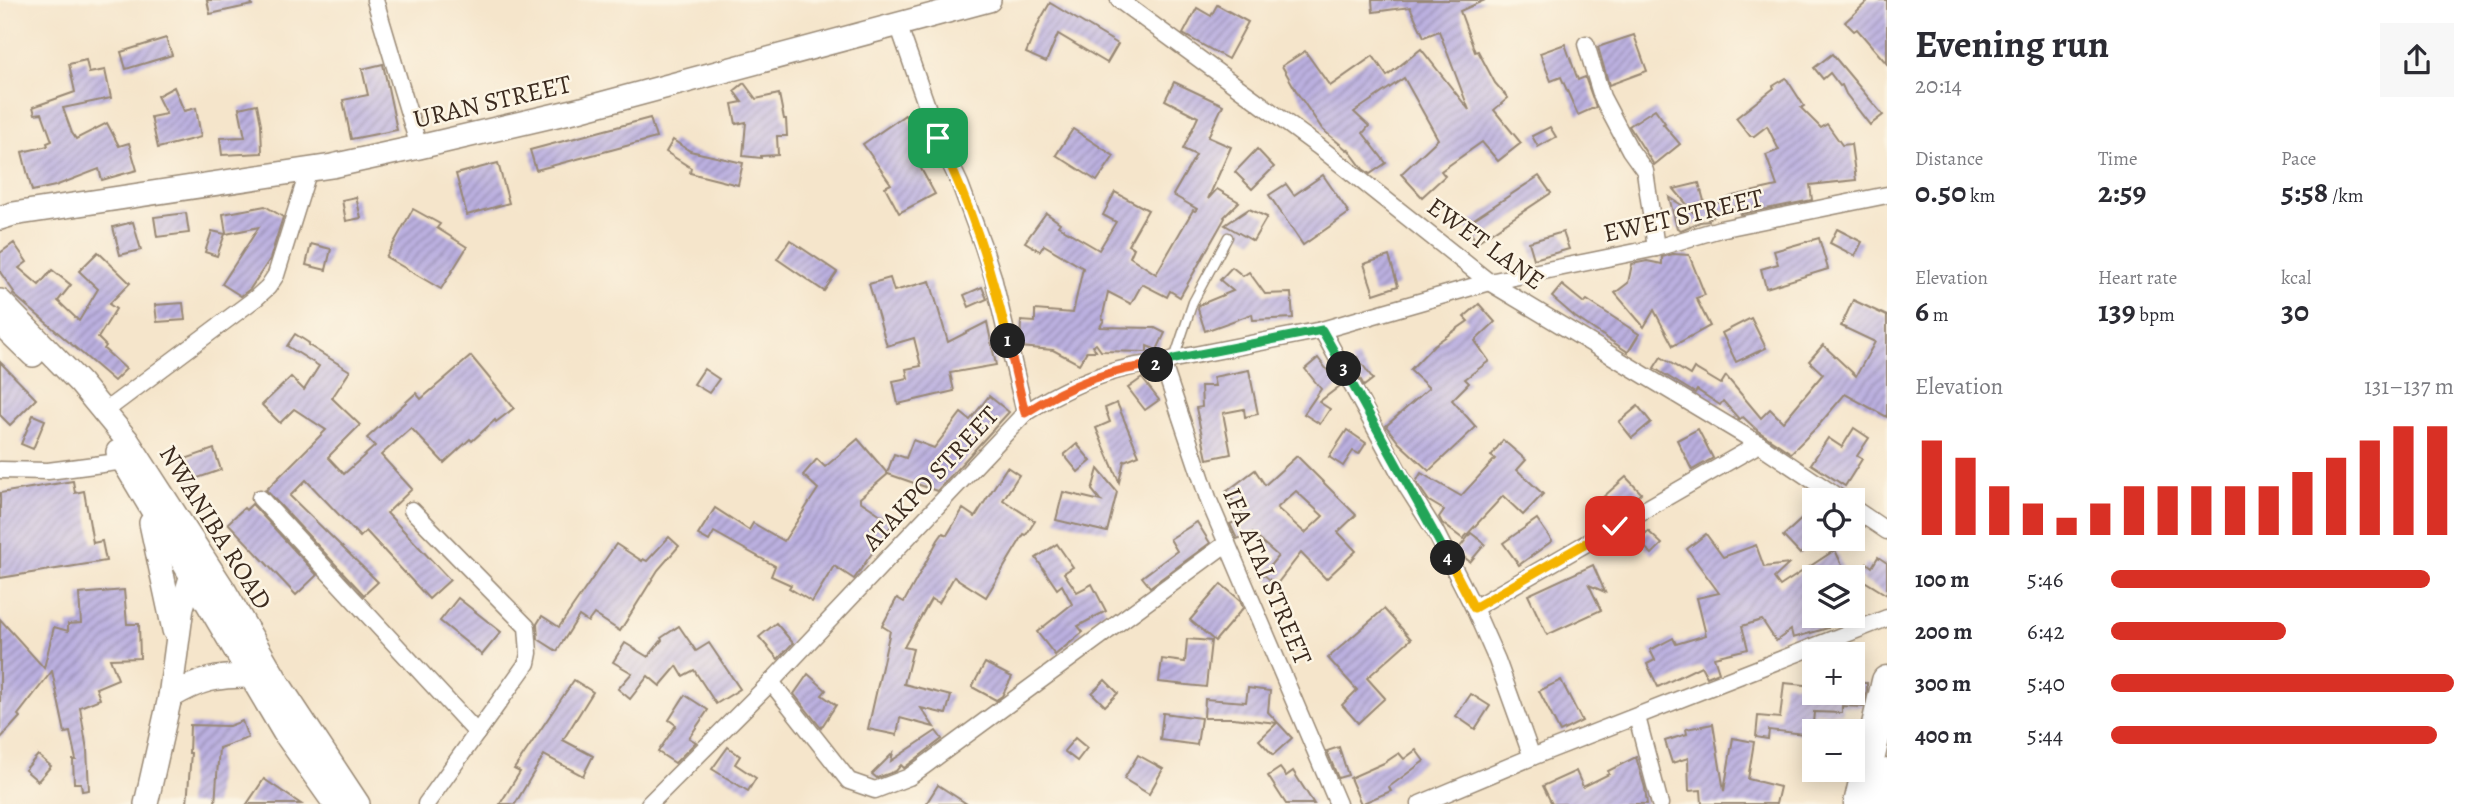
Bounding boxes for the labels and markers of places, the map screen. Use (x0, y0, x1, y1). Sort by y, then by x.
pin (908, 108, 968, 168)
pin: 1 (990, 324, 1026, 358)
pin: 2 (1138, 348, 1174, 382)
pin: 3 (1326, 352, 1362, 386)
pin (1585, 496, 1645, 556)
pin: 4 (1430, 540, 1466, 576)

